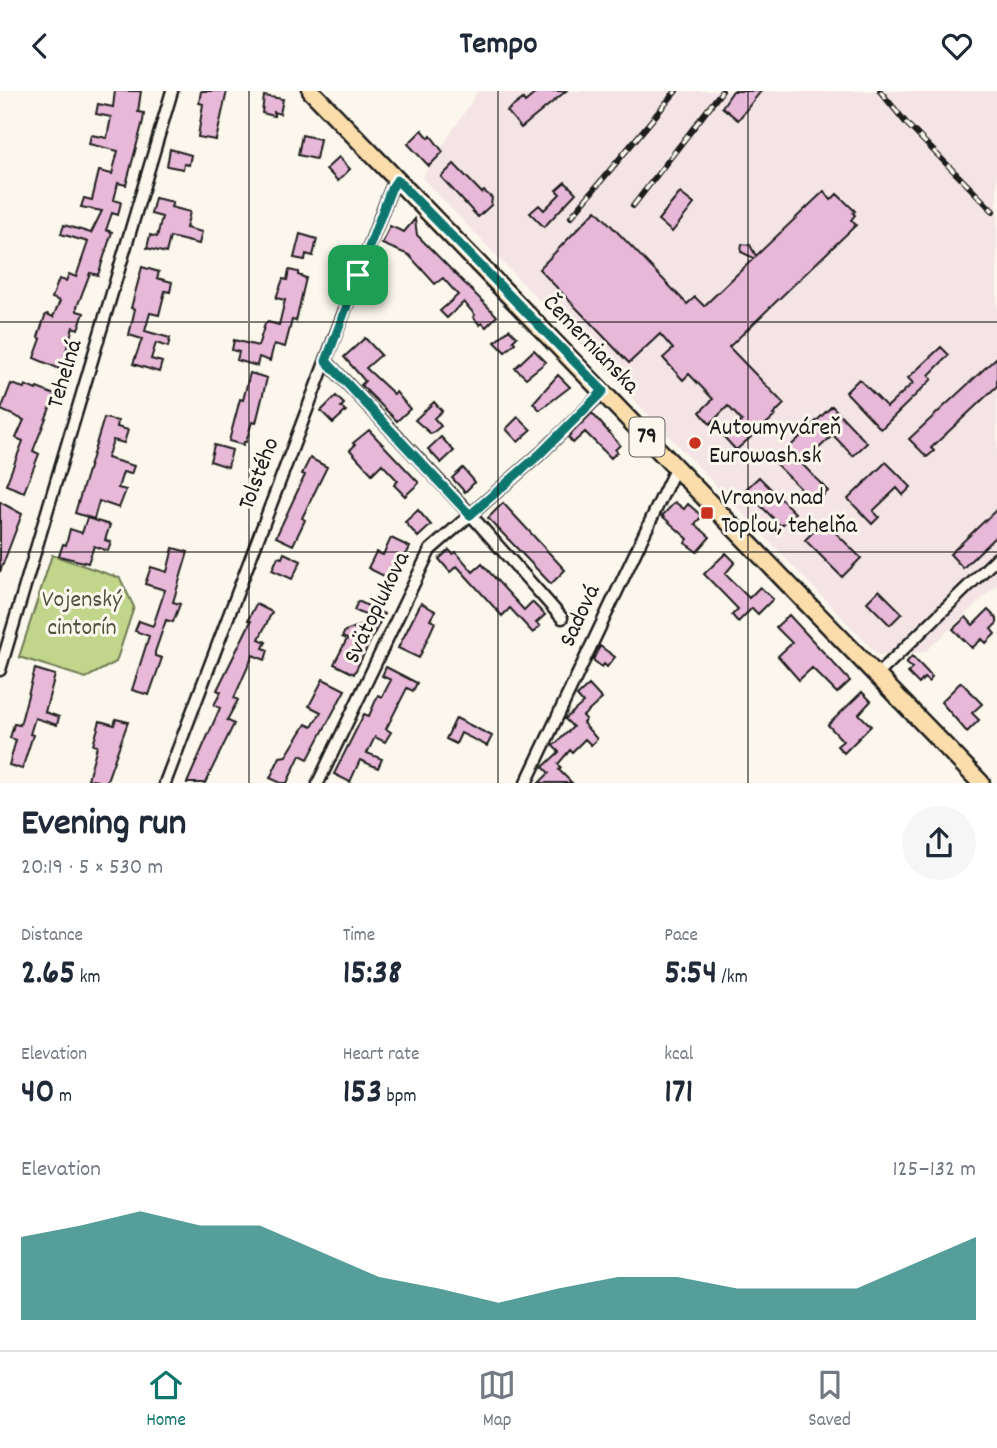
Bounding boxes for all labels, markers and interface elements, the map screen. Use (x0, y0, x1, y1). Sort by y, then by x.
text: Tempo (460, 23, 537, 69)
icon: back (21, 27, 59, 65)
icon: heart (938, 27, 976, 65)
pin (328, 245, 388, 305)
icon: arrive (339, 256, 377, 294)
street label: Čemernianska (534, 287, 647, 403)
street label: Tehelná (39, 335, 93, 413)
place label: Autoumyváreň Eurowash.sk (709, 412, 841, 474)
road number: 79 (630, 417, 664, 457)
street label: Tolstého (231, 433, 289, 515)
marker: Autoumyváreň Eurowash.sk (687, 435, 703, 451)
place label: Vranov nad Topľou, tehelňa (721, 482, 858, 544)
marker: Vranov nad Topľou, tehelňa (699, 505, 715, 521)
street label: Svätoplukova (336, 546, 420, 670)
street label: Sadová (552, 579, 610, 653)
park label: Vojenský cintorín (42, 584, 123, 646)
text: Evening run (21, 798, 186, 853)
button: share (902, 806, 976, 880)
text: 20:19 · 5 × 530 m (21, 852, 163, 885)
text: Distance (21, 923, 83, 950)
text: Time (343, 923, 375, 950)
text: Pace (664, 923, 698, 950)
text: 2.65 (21, 950, 75, 1000)
text: 15:38 (343, 950, 402, 1000)
text: 5:54 (664, 950, 717, 1000)
text: km (75, 965, 101, 992)
text: /km (717, 965, 748, 992)
text: Elevation (21, 1042, 87, 1069)
text: Heart rate (343, 1042, 419, 1069)
text: kcal (664, 1042, 693, 1069)
text: 40 (21, 1069, 55, 1119)
text: 153 (343, 1069, 382, 1119)
text: 171 (664, 1069, 693, 1119)
text: m (55, 1084, 72, 1111)
text: bpm (382, 1084, 416, 1111)
text: Elevation (21, 1154, 101, 1187)
text: 125–132 m (892, 1154, 976, 1187)
tab: Home (146, 1366, 186, 1435)
tab: Map (478, 1366, 516, 1435)
tab: Saved (808, 1366, 851, 1435)

